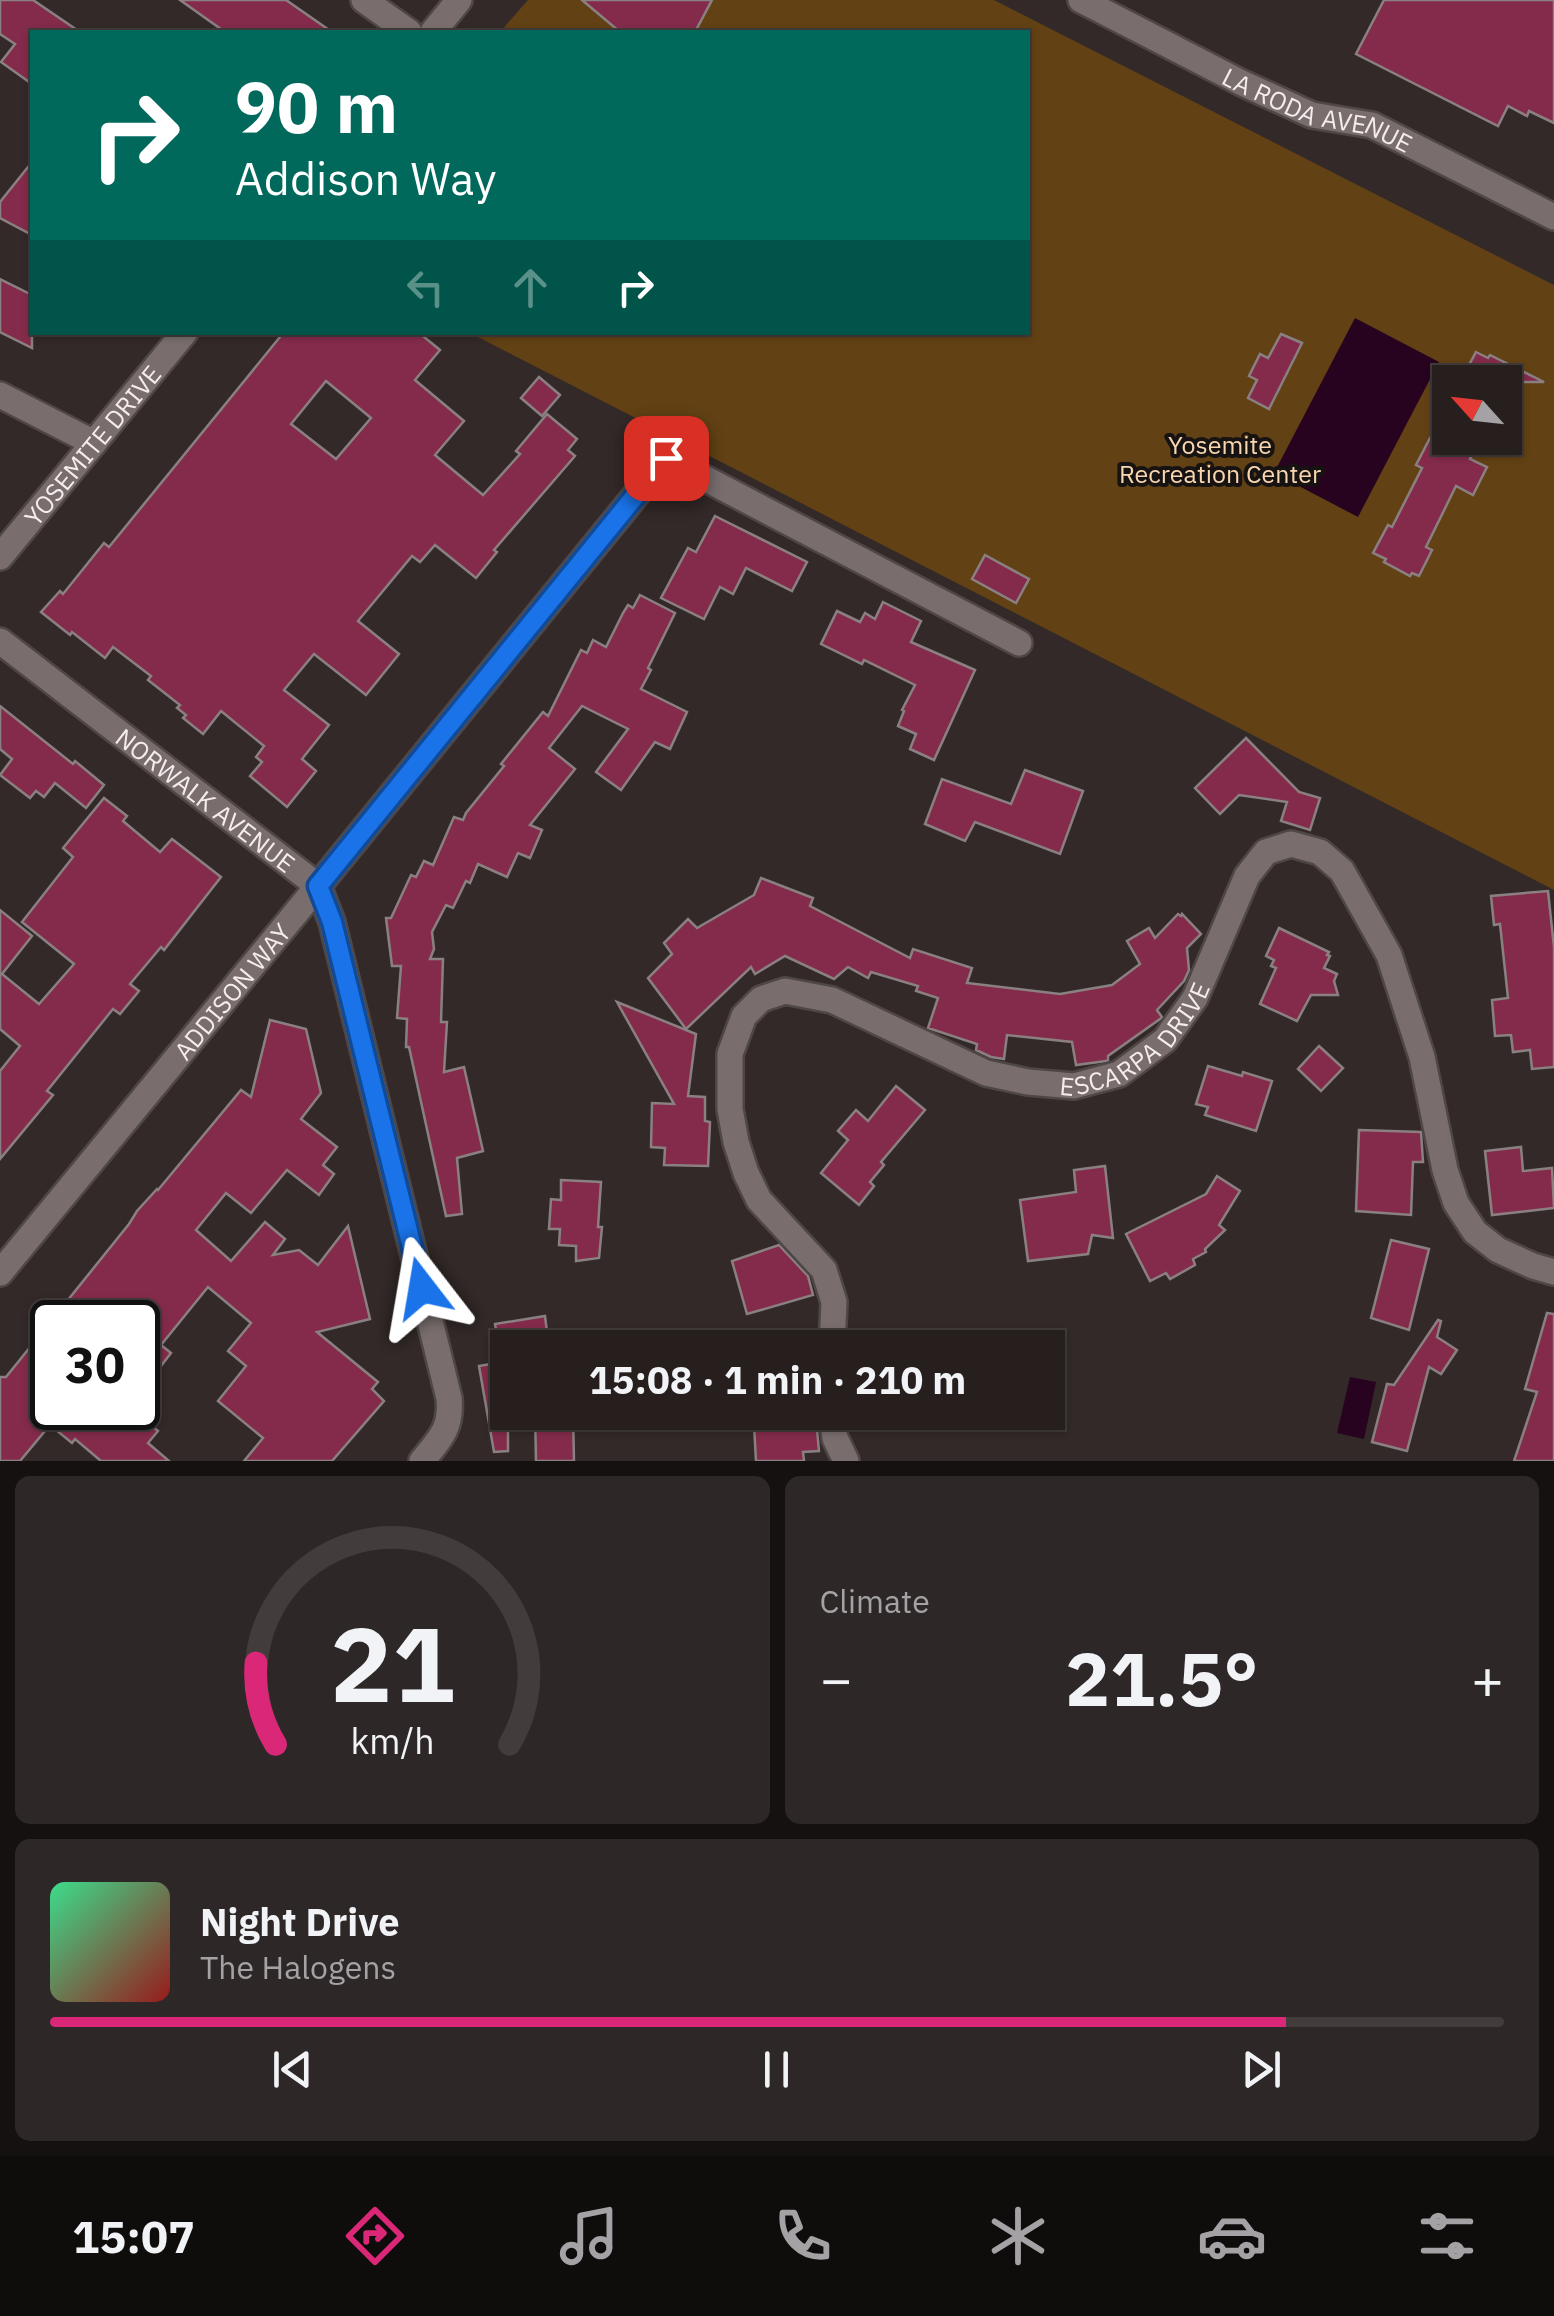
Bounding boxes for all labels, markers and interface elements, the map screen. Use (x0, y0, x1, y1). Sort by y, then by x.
street label: LA RODA AVENUE (1217, 59, 1418, 159)
text: 90 m (235, 61, 398, 152)
icon: right (70, 70, 200, 200)
text: Addison Way (235, 149, 497, 207)
icon: left (398, 260, 453, 315)
icon: ahead (503, 260, 558, 315)
icon: right (608, 260, 663, 315)
street label: YOSEMITE DRIVE (16, 358, 168, 532)
north arrow (1432, 365, 1522, 455)
map controls (1432, 365, 1522, 455)
pin (624, 416, 709, 501)
park label: Yosemite Recreation Center (1119, 428, 1321, 490)
icon: arrive (639, 431, 694, 486)
street label: NORWALK AVENUE (110, 720, 302, 879)
street label: ADDISON WAY (166, 916, 298, 1066)
street label: ESCARPA DRIVE (1059, 977, 1216, 1102)
position arrow (370, 1236, 474, 1340)
speed limit sign: 30 (30, 1300, 160, 1430)
text: 15:08 · 1 min · 210 m (589, 1355, 966, 1404)
text: Climate (820, 1580, 930, 1622)
text: 21 (330, 1595, 455, 1731)
text: 21.5° (1065, 1629, 1259, 1727)
text: − (820, 1643, 853, 1714)
text: + (1471, 1643, 1504, 1714)
text: km/h (350, 1717, 434, 1764)
text: Night Drive (200, 1897, 400, 1946)
text: The Halogens (200, 1946, 396, 1988)
icon: previous (265, 2042, 320, 2097)
icon: pause (749, 2042, 804, 2097)
icon: next (1234, 2042, 1289, 2097)
icon: directions (340, 2201, 410, 2271)
icon: music (554, 2201, 624, 2271)
icon: phone (768, 2201, 838, 2271)
icon: climate (983, 2201, 1053, 2271)
icon: car (1197, 2201, 1267, 2271)
icon: filters (1412, 2201, 1482, 2271)
text: 15:07 (72, 2207, 195, 2265)

